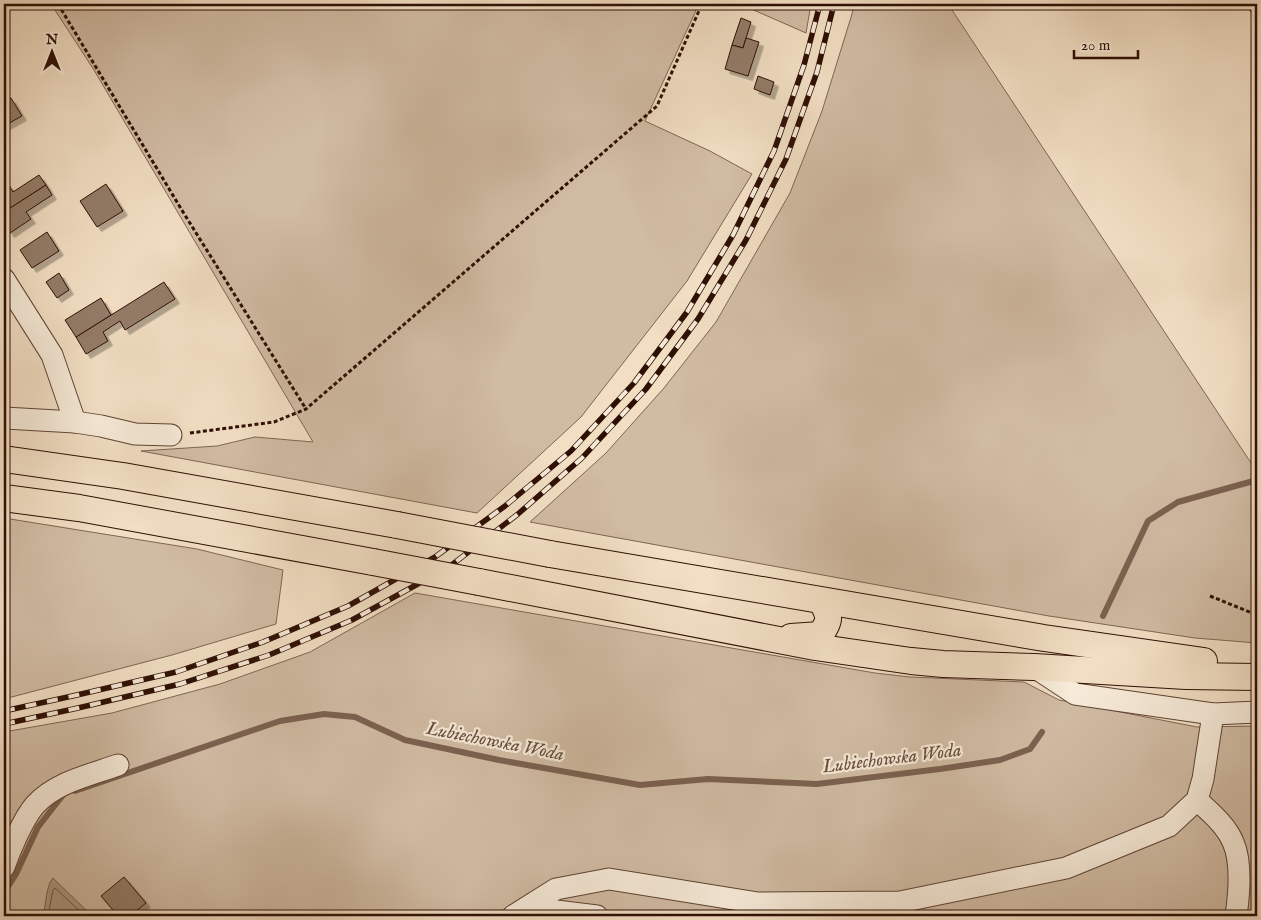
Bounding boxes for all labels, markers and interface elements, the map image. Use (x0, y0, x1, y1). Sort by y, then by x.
north arrow (28, 28, 78, 78)
scale bar (1074, 28, 1137, 60)
text: N (45, 31, 58, 49)
text: 20 m (1081, 36, 1111, 55)
water label: Lubiechowska Woda (423, 717, 566, 767)
water label: Lubiechowska Woda (820, 739, 963, 780)

